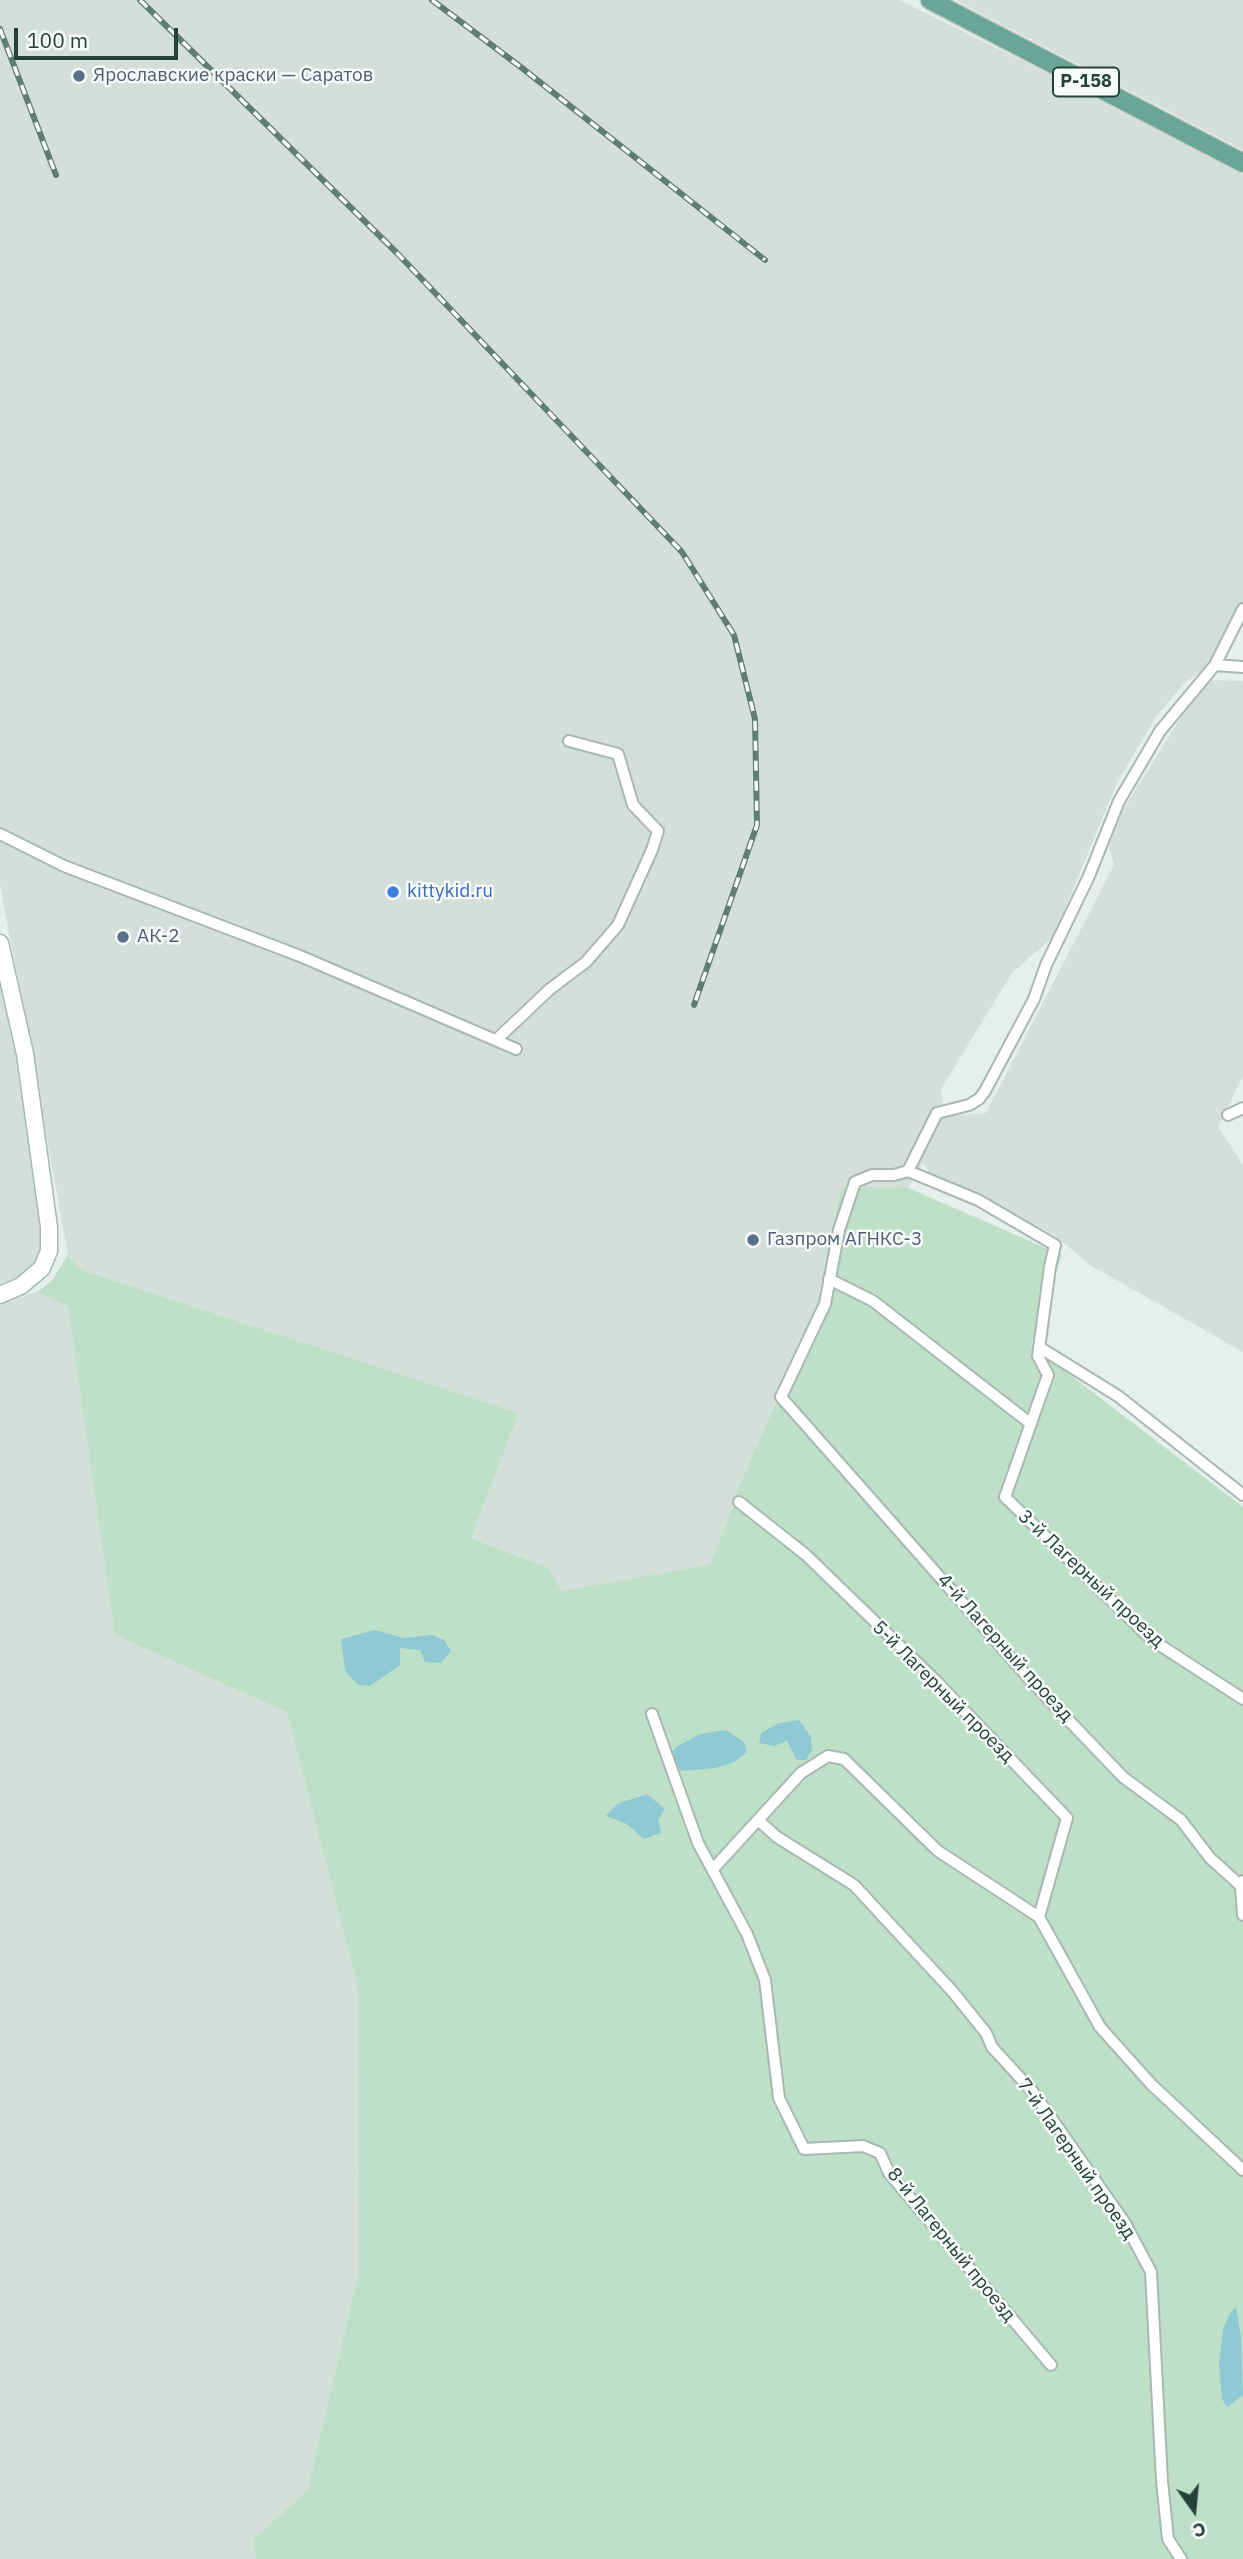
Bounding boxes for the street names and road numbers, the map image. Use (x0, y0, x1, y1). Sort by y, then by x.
road number: Р-158 (1053, 68, 1119, 96)
street label: 3-й Лагерный проезд (1013, 1505, 1169, 1653)
street label: 4-й Лагерный проезд (932, 1569, 1078, 1727)
street label: 5-й Лагерный проезд (867, 1616, 1019, 1768)
street label: 7-й Лагерный проезд (1012, 2074, 1140, 2244)
street label: 8-й Лагерный проезд (882, 2163, 1020, 2327)

